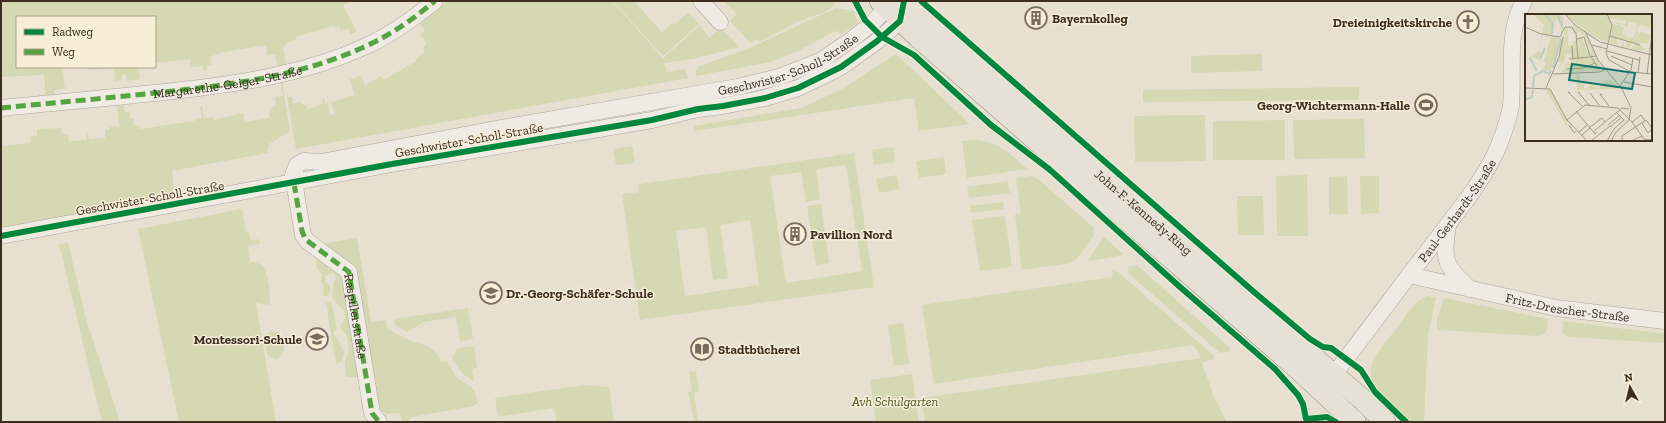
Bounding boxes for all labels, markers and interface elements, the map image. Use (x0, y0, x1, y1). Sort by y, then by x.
building icon: Bayernkolleg (1023, 5, 1049, 31)
church icon: Dreieinigkeitskirche (1455, 9, 1481, 35)
place label: Bayernkolleg (1052, 11, 1128, 26)
inset map (1525, 14, 1652, 141)
place label: Dreieinigkeitskirche (1333, 15, 1453, 30)
legend (16, 16, 156, 68)
text: Radweg (52, 25, 93, 39)
street label: Geschwister-Scholl-Straße (717, 30, 861, 98)
text: Weg (52, 45, 75, 59)
street label: Margarethe-Geiger-Straße (152, 62, 304, 101)
sports icon: Georg-Wichtermann-Halle (1413, 92, 1439, 118)
place label: Georg-Wichtermann-Halle (1257, 98, 1411, 113)
street label: Geschwister-Scholl-Straße (394, 120, 544, 160)
street label: Paul-Gerhardt-Straße (1415, 156, 1499, 265)
street label: John-F.-Kennedy-Ring (1092, 166, 1195, 258)
street label: Geschwister-Scholl-Straße (75, 178, 225, 218)
building icon: Pavillion Nord (782, 221, 808, 247)
place label: Pavillion Nord (810, 227, 893, 242)
street label: Raspillerstraße (342, 272, 371, 360)
school or university icon: Dr.-Georg-Schäfer-Schule (478, 280, 504, 306)
place label: Dr.-Georg-Schäfer-Schule (506, 286, 654, 301)
street label: Fritz-Drescher-Straße (1504, 289, 1630, 324)
school or university icon: Montessori-Schule (304, 326, 330, 352)
place label: Montessori-Schule (194, 332, 303, 347)
library icon: Stadtbücherei (689, 336, 715, 362)
place label: Stadtbücherei (718, 342, 800, 357)
north arrow (1610, 367, 1650, 407)
text: N (1624, 370, 1634, 385)
park label: Avh Schulgarten (851, 394, 939, 409)

